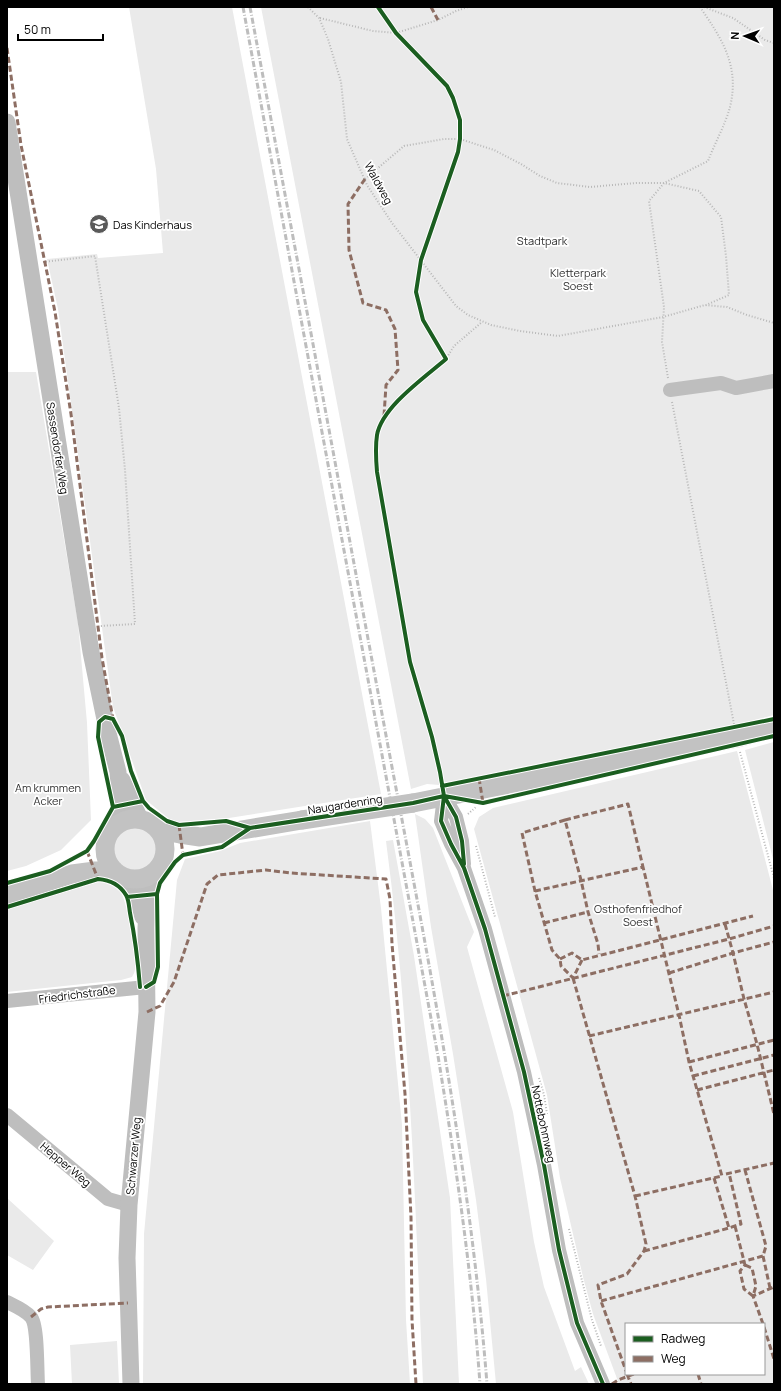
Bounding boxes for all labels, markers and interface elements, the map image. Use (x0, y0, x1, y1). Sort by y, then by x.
scale bar (18, 16, 103, 42)
north arrow (725, 16, 765, 56)
text: 50 m (24, 21, 51, 38)
text: N (727, 31, 742, 40)
street label: Waldweg (361, 159, 397, 207)
school or university icon: Das Kinderhaus (88, 213, 110, 235)
place label: Das Kinderhaus (113, 217, 192, 232)
park label: Stadtpark (517, 233, 568, 248)
park label: Kletterpark Soest (550, 265, 607, 293)
street label: Sassendorfer Weg (43, 401, 73, 495)
park label: Am krummen Acker (15, 780, 81, 808)
street label: Naugardenring (307, 791, 383, 817)
park label: Osthofenfriedhof Soest (594, 901, 682, 929)
street label: Friedrichstraße (38, 982, 117, 1006)
street label: Nottebohmweg (528, 1084, 560, 1164)
street label: Schwarzer Weg (122, 1116, 144, 1196)
street label: Hepper Weg (37, 1138, 95, 1190)
legend (625, 1323, 765, 1375)
text: Radweg (661, 1330, 705, 1347)
text: Weg (661, 1350, 686, 1367)

